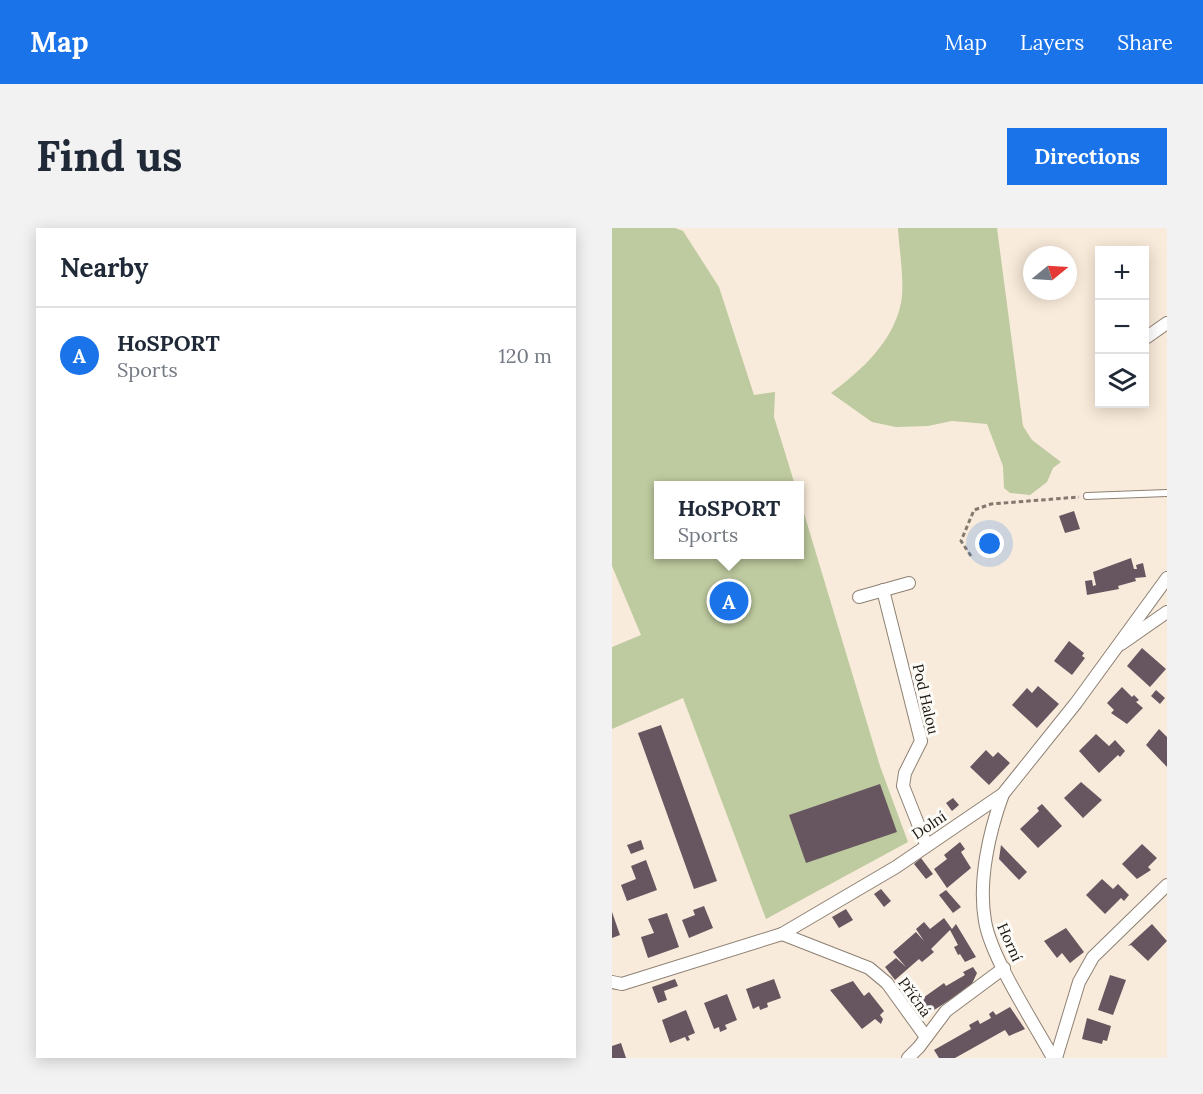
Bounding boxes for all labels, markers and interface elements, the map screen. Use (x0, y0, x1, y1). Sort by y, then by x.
text: Map (30, 24, 89, 60)
text: Map (944, 29, 987, 56)
text: Layers (1020, 29, 1084, 56)
text: Share (1117, 29, 1173, 56)
button: Directions (1007, 128, 1167, 185)
text: Find us (36, 129, 182, 183)
north arrow (1023, 246, 1077, 300)
map controls (1095, 246, 1149, 408)
button: + (1095, 246, 1149, 300)
text: Nearby (60, 251, 148, 284)
button: − (1095, 300, 1149, 354)
text: HoSPORT (117, 329, 220, 357)
text: A (73, 343, 86, 368)
text: 120 m (498, 343, 552, 368)
button: layers (1095, 354, 1149, 408)
text: Sports (117, 357, 178, 382)
popup (654, 481, 804, 559)
text: HoSPORT (678, 494, 780, 522)
text: Sports (678, 522, 738, 547)
your location (975, 529, 1004, 558)
pin: A (710, 578, 748, 623)
street label: Pod Halou (909, 662, 943, 736)
street label: Dolní (908, 807, 950, 843)
street label: Horní (993, 920, 1027, 964)
street label: Příčná (894, 973, 936, 1021)

